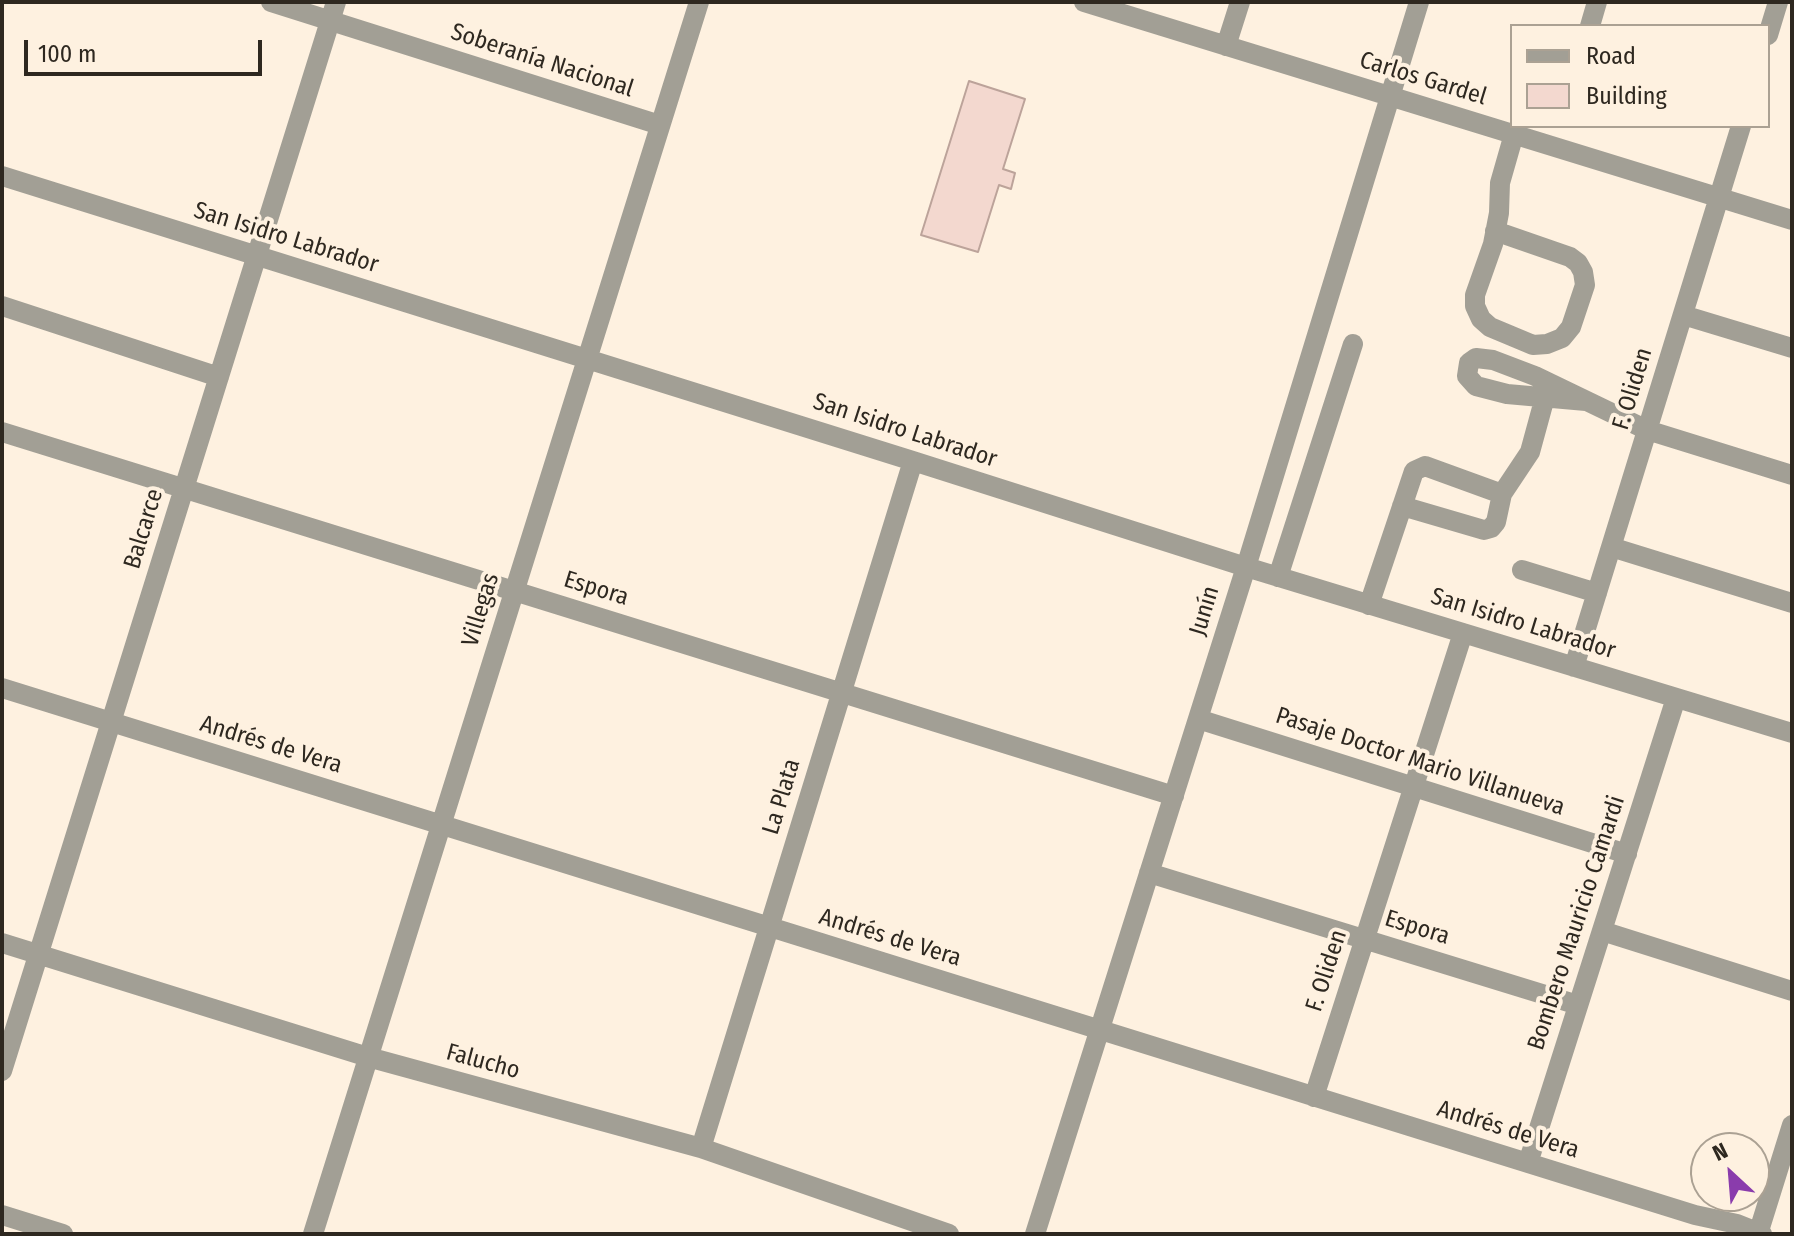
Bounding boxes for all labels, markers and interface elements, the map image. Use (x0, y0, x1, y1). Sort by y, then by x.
street label: Soberanía Nacional (447, 18, 637, 104)
scale bar (28, 24, 266, 74)
legend (1510, 24, 1770, 128)
text: 100 m (38, 40, 96, 68)
text: Road (1586, 42, 1636, 70)
street label: Carlos Gardel (1356, 46, 1490, 112)
text: Building (1586, 82, 1667, 110)
street label: San Isidro Labrador (190, 196, 382, 280)
street label: F. Oliden (1607, 345, 1659, 433)
street label: San Isidro Labrador (809, 388, 1001, 474)
street label: Balcarce (118, 486, 170, 572)
street label: Espora (560, 566, 632, 612)
street label: Villegas (456, 570, 506, 650)
street label: San Isidro Labrador (1427, 582, 1619, 666)
street label: Junín (1184, 583, 1226, 639)
street label: Pasaje Doctor Mario Villanueva (1272, 702, 1568, 822)
street label: Andrés de Vera (197, 710, 345, 780)
street label: La Plata (757, 756, 807, 838)
street label: Bombero Mauricio Camardi (1522, 792, 1632, 1054)
street label: Andrés de Vera (816, 903, 964, 973)
street label: Espora (1381, 905, 1453, 951)
street label: F. Oliden (1300, 927, 1354, 1015)
street label: Falucho (443, 1038, 523, 1086)
street label: Andrés de Vera (1434, 1095, 1582, 1165)
north arrow (1690, 1132, 1770, 1212)
text: N (1708, 1137, 1732, 1167)

